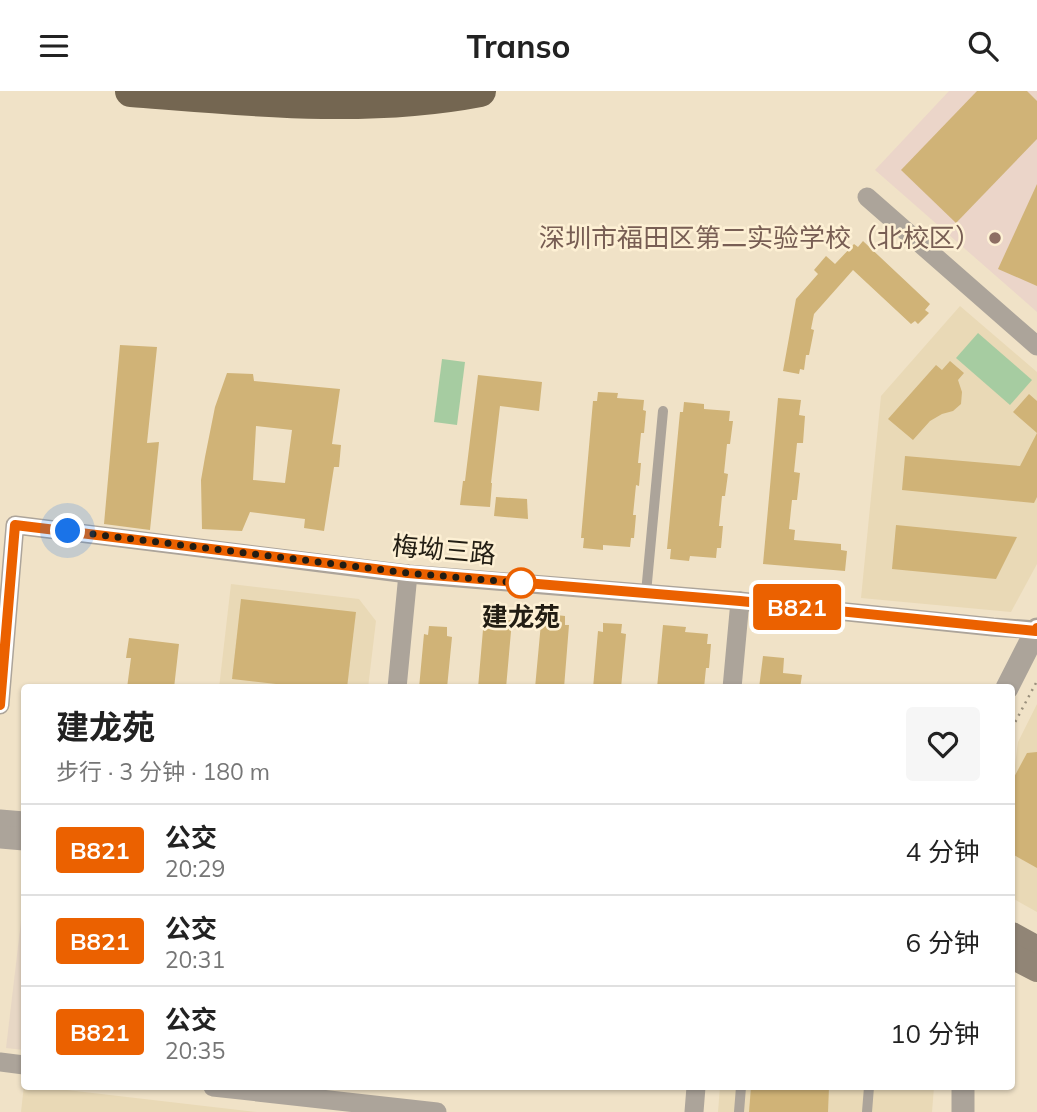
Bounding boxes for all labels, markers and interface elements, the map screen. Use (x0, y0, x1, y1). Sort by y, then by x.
text: Transo (467, 26, 570, 66)
icon: menu (35, 27, 73, 65)
icon: search (964, 27, 1002, 65)
place label: 深圳市福田区第二实验学校（北校区） (539, 221, 981, 254)
marker: 深圳市福田区第二实验学校（北校区） (987, 230, 1003, 246)
your location (50, 513, 85, 548)
street label: 梅坳三路 (391, 529, 497, 570)
marker: 建龙苑 (506, 568, 536, 598)
line badge: B821 (748, 584, 846, 630)
text: B821 (767, 592, 827, 622)
place label: 建龙苑 (482, 600, 560, 633)
text: 建龙苑 (56, 706, 155, 747)
button: heart (906, 707, 980, 781)
text: 步行 · 3 分钟 · 180 m (56, 757, 270, 786)
text: 公交 (165, 821, 217, 854)
text: B821 (70, 835, 130, 865)
text: 4 分钟 (906, 835, 980, 868)
text: 20:29 (165, 854, 225, 883)
text: 公交 (165, 912, 217, 945)
text: B821 (70, 926, 130, 956)
text: 6 分钟 (906, 926, 980, 959)
text: 20:31 (165, 945, 225, 974)
text: 公交 (165, 1003, 217, 1036)
text: B821 (70, 1017, 130, 1047)
text: 10 分钟 (890, 1017, 980, 1050)
text: 20:35 (165, 1036, 225, 1065)

